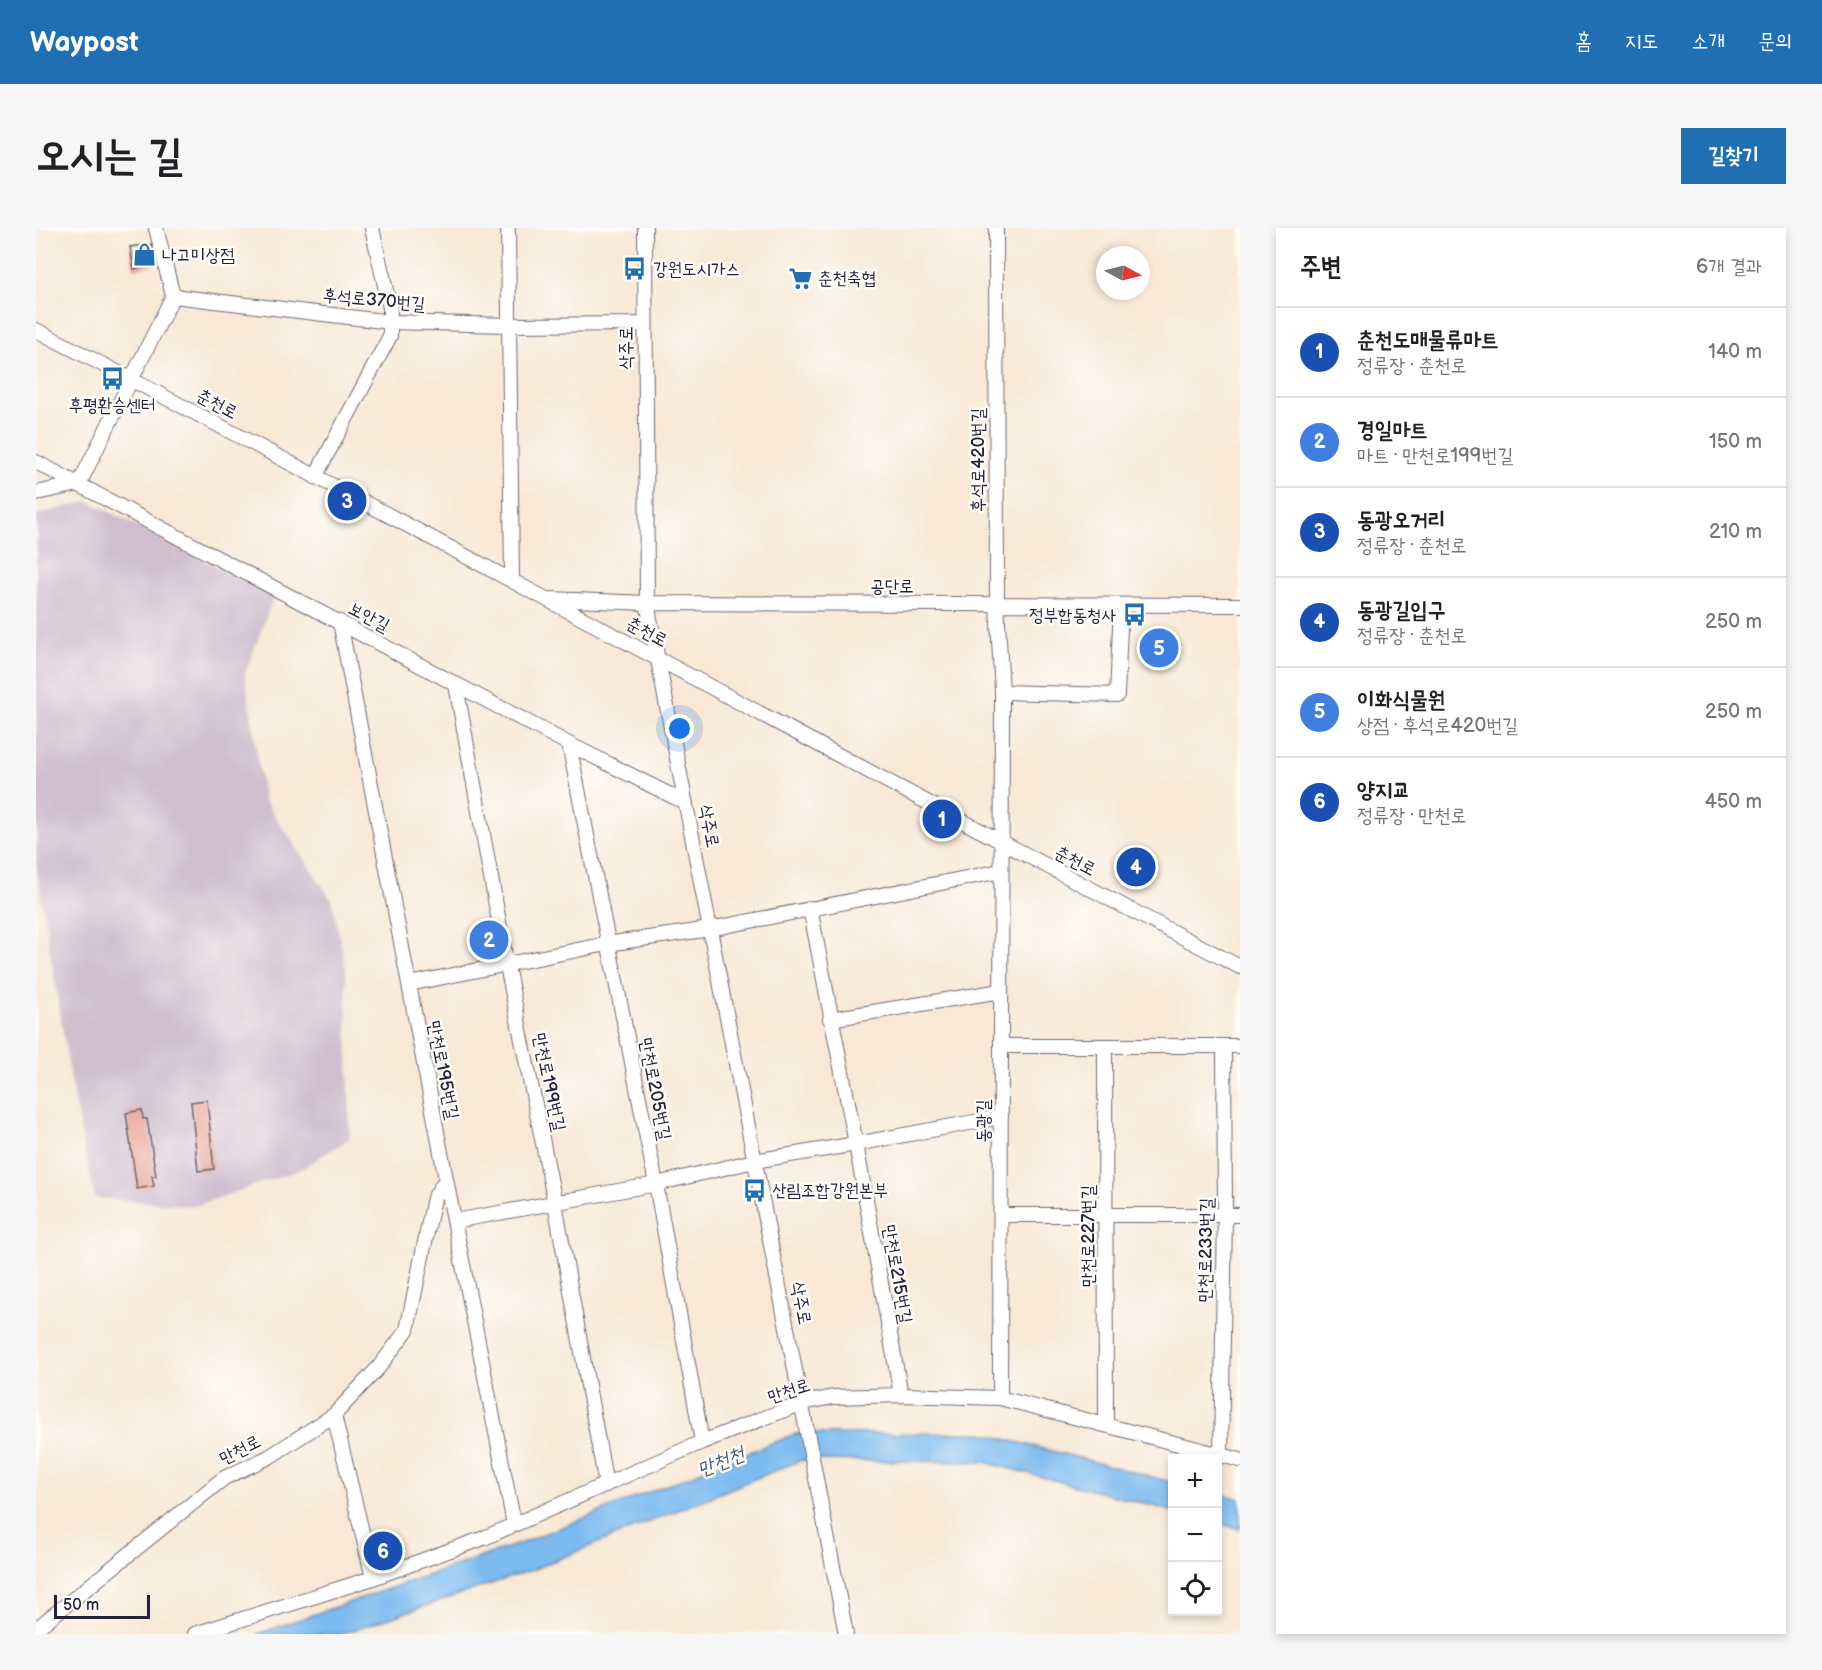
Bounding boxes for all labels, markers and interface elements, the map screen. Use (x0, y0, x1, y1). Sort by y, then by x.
text: Waypost (30, 26, 139, 59)
text: 홈 (1575, 29, 1592, 54)
text: 지도 (1625, 29, 1658, 54)
text: 소개 (1691, 29, 1725, 54)
text: 문의 (1758, 29, 1792, 54)
button: 길찾기 (1681, 128, 1786, 184)
text: 오시는 길 (36, 131, 183, 182)
shop icon: 나고미상점 (131, 242, 157, 268)
place label: 나고미상점 (162, 245, 235, 266)
north arrow (1096, 246, 1150, 300)
text: 주변 (1300, 252, 1342, 283)
text: 6개 결과 (1696, 255, 1762, 279)
bus stop icon: 강원도시가스 (622, 256, 648, 282)
place label: 강원도시가스 (653, 259, 740, 280)
supermarket icon: 춘천축협 (787, 265, 813, 291)
place label: 춘천축협 (818, 268, 876, 289)
street label: 후석로370번길 (322, 285, 427, 315)
street label: 삭주로 (616, 326, 637, 370)
text: 춘천도매물류마트 (1357, 327, 1499, 354)
text: 1 (1315, 340, 1324, 364)
text: 140 m (1708, 340, 1762, 364)
text: 정류장 · 춘천로 (1357, 354, 1467, 378)
bus stop icon: 후평환승센터 (99, 366, 125, 392)
street label: 춘천로 (193, 385, 241, 423)
place label: 후평환승센터 (69, 395, 155, 416)
street label: 후석로420번길 (968, 407, 989, 512)
text: 경일마트 (1357, 417, 1428, 444)
text: 2 (1314, 430, 1325, 454)
text: 150 m (1709, 430, 1762, 454)
text: 마트 · 만천로199번길 (1357, 444, 1514, 468)
pin: 3 (328, 478, 366, 524)
text: 동광오거리 (1357, 507, 1446, 534)
text: 3 (1314, 520, 1325, 544)
text: 210 m (1709, 520, 1762, 544)
text: 정류장 · 춘천로 (1357, 534, 1467, 558)
street label: 공단로 (870, 576, 914, 597)
text: 동광길입구 (1357, 597, 1446, 624)
street label: 보안길 (345, 598, 394, 637)
bus stop icon: 정부합동청사 (1121, 602, 1147, 628)
place label: 정부합동청사 (1029, 605, 1117, 626)
text: 4 (1314, 610, 1325, 634)
text: 250 m (1705, 610, 1762, 634)
street label: 춘천로 (623, 613, 671, 651)
text: 정류장 · 춘천로 (1357, 624, 1467, 648)
pin: 5 (1140, 626, 1178, 670)
text: 이화식물원 (1357, 687, 1446, 714)
text: 5 (1314, 700, 1325, 724)
text: 250 m (1705, 700, 1762, 724)
your location (665, 714, 694, 743)
text: 상점 · 후석로420번길 (1357, 714, 1518, 738)
text: 양지교 (1357, 777, 1410, 804)
text: 6 (1313, 790, 1326, 814)
text: 450 m (1705, 790, 1762, 814)
pin: 1 (922, 796, 962, 842)
street label: 삭주로 (695, 803, 723, 849)
text: 정류장 · 만천로 (1357, 804, 1467, 828)
street label: 춘천로 (1051, 842, 1099, 880)
pin: 4 (1116, 844, 1156, 890)
pin: 2 (470, 918, 508, 962)
street label: 만천로195번길 (423, 1019, 463, 1122)
street label: 만천로199번길 (528, 1031, 570, 1134)
street label: 만천로205번길 (635, 1036, 675, 1143)
street label: 동광길 (973, 1099, 994, 1143)
bus stop icon: 산림조합강원본부 (741, 1177, 767, 1203)
place label: 산림조합강원본부 (772, 1180, 888, 1201)
street label: 만천로227번길 (1078, 1184, 1099, 1287)
street label: 만천로233번길 (1195, 1197, 1217, 1303)
street label: 만천로215번길 (878, 1223, 916, 1326)
street label: 삭주로 (787, 1280, 815, 1326)
street label: 만천로 (765, 1374, 813, 1408)
street label: 만천로 (216, 1431, 264, 1469)
water label: 만천천 (694, 1441, 750, 1482)
map controls (1168, 1454, 1222, 1616)
button: + (1168, 1454, 1222, 1508)
button: − (1168, 1508, 1222, 1562)
pin: 6 (364, 1528, 402, 1574)
button: locate (1168, 1562, 1222, 1616)
scale bar (54, 1592, 150, 1620)
text: 50 m (63, 1596, 99, 1615)

